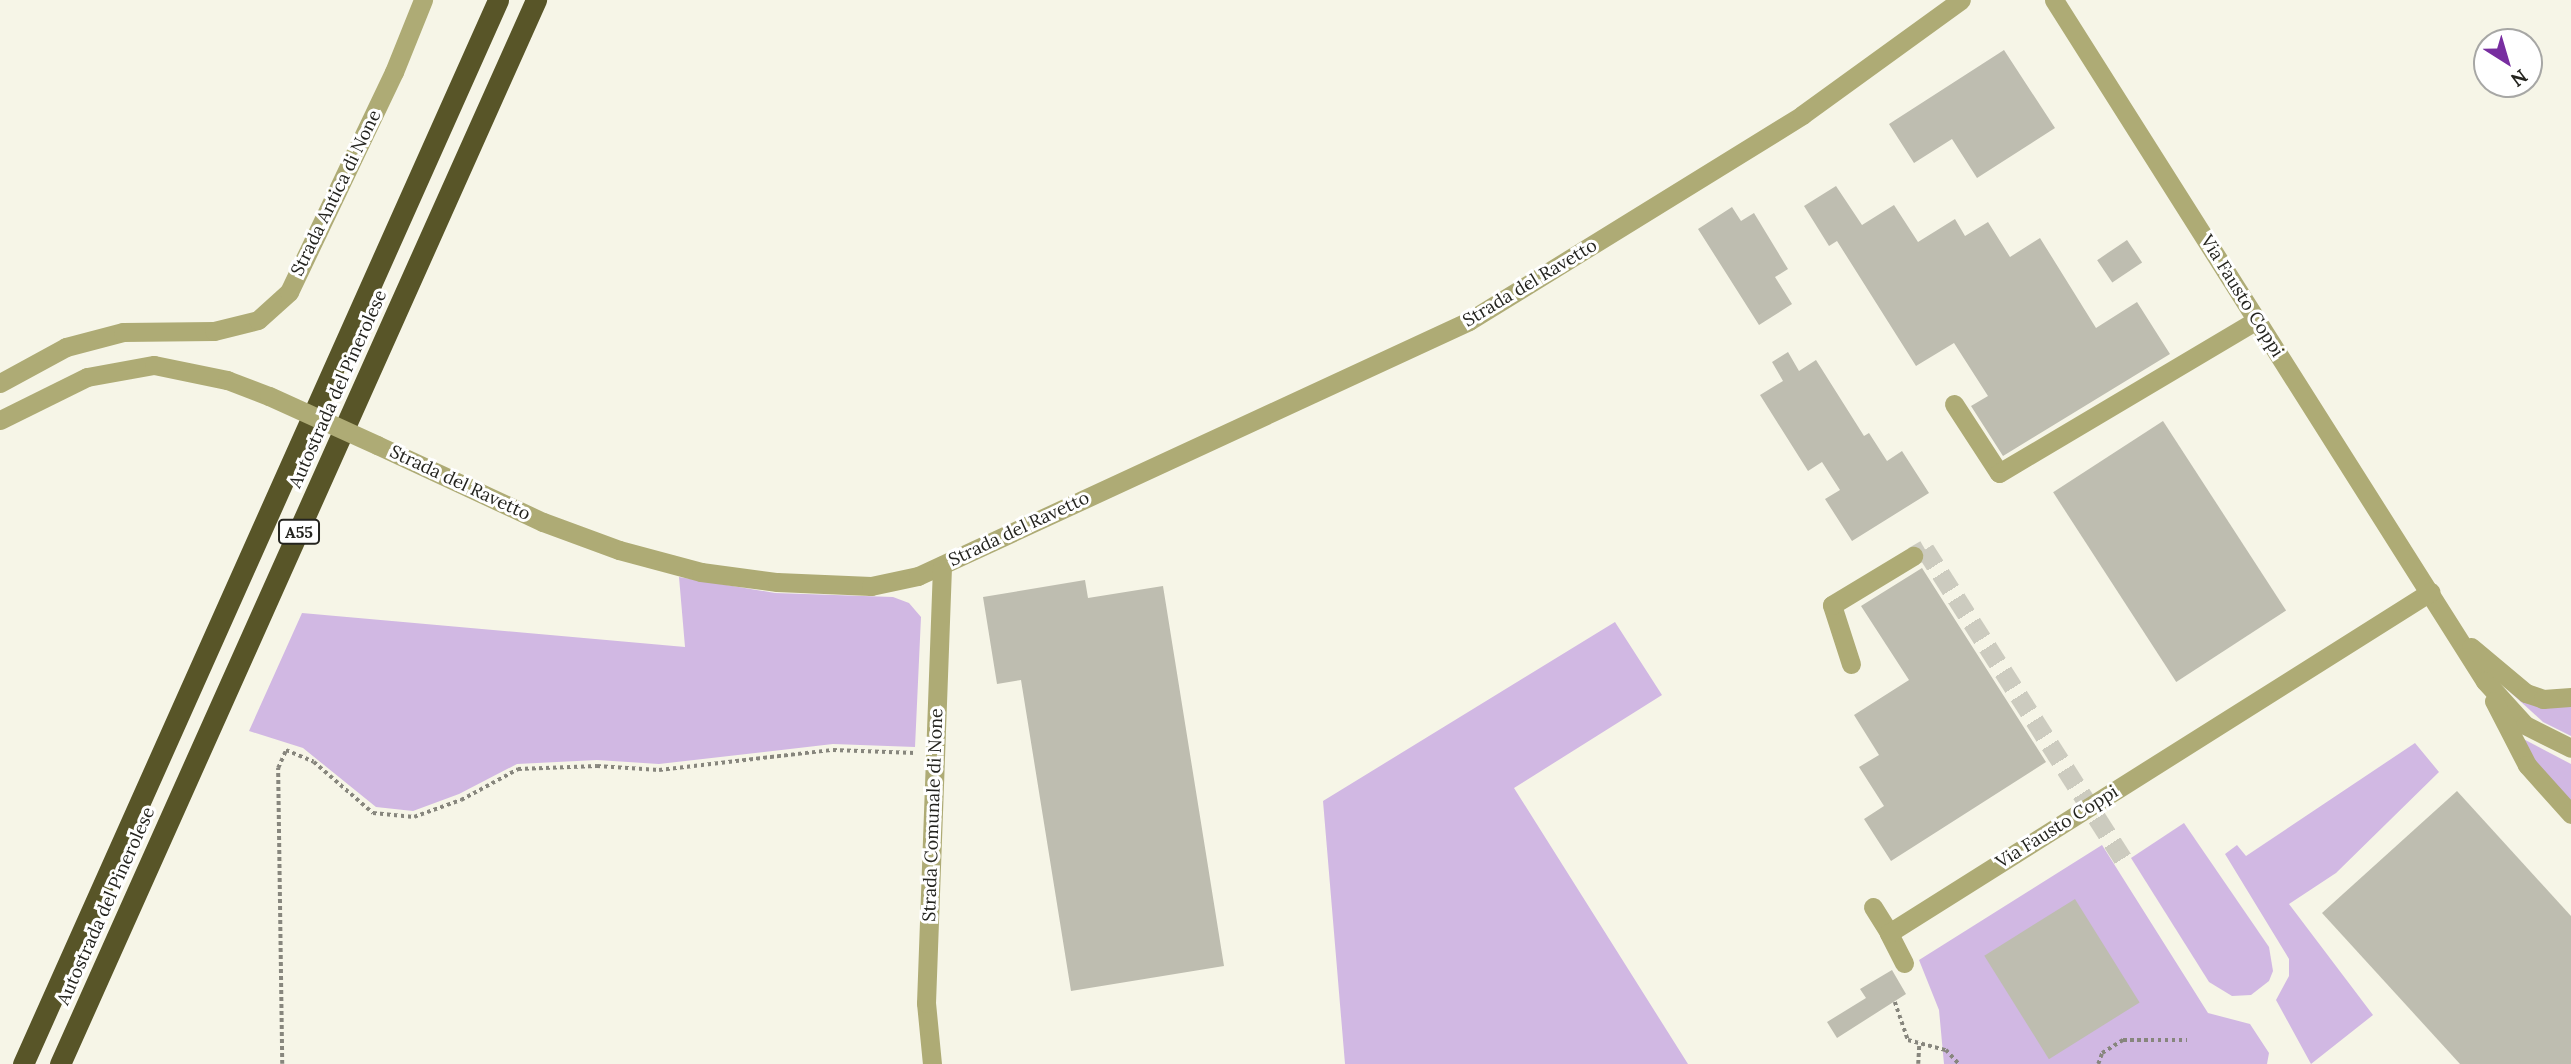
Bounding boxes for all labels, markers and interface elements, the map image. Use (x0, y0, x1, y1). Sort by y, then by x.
north arrow (2473, 28, 2543, 98)
text: N (2506, 64, 2533, 92)
street label: Strada Antica di None (286, 107, 386, 279)
street label: Via Fausto Coppi (2196, 231, 2288, 361)
street label: Strada del Ravetto (1459, 234, 1601, 332)
street label: Autostrada del Pinerolese (285, 287, 391, 491)
street label: Strada del Ravetto (386, 441, 534, 525)
street label: Strada del Ravetto (945, 487, 1093, 571)
road number: A55 (278, 520, 320, 544)
street label: Strada Comunale di None (918, 708, 948, 922)
street label: Via Fausto Coppi (1992, 781, 2122, 873)
street label: Autostrada del Pinerolese (53, 804, 159, 1008)

